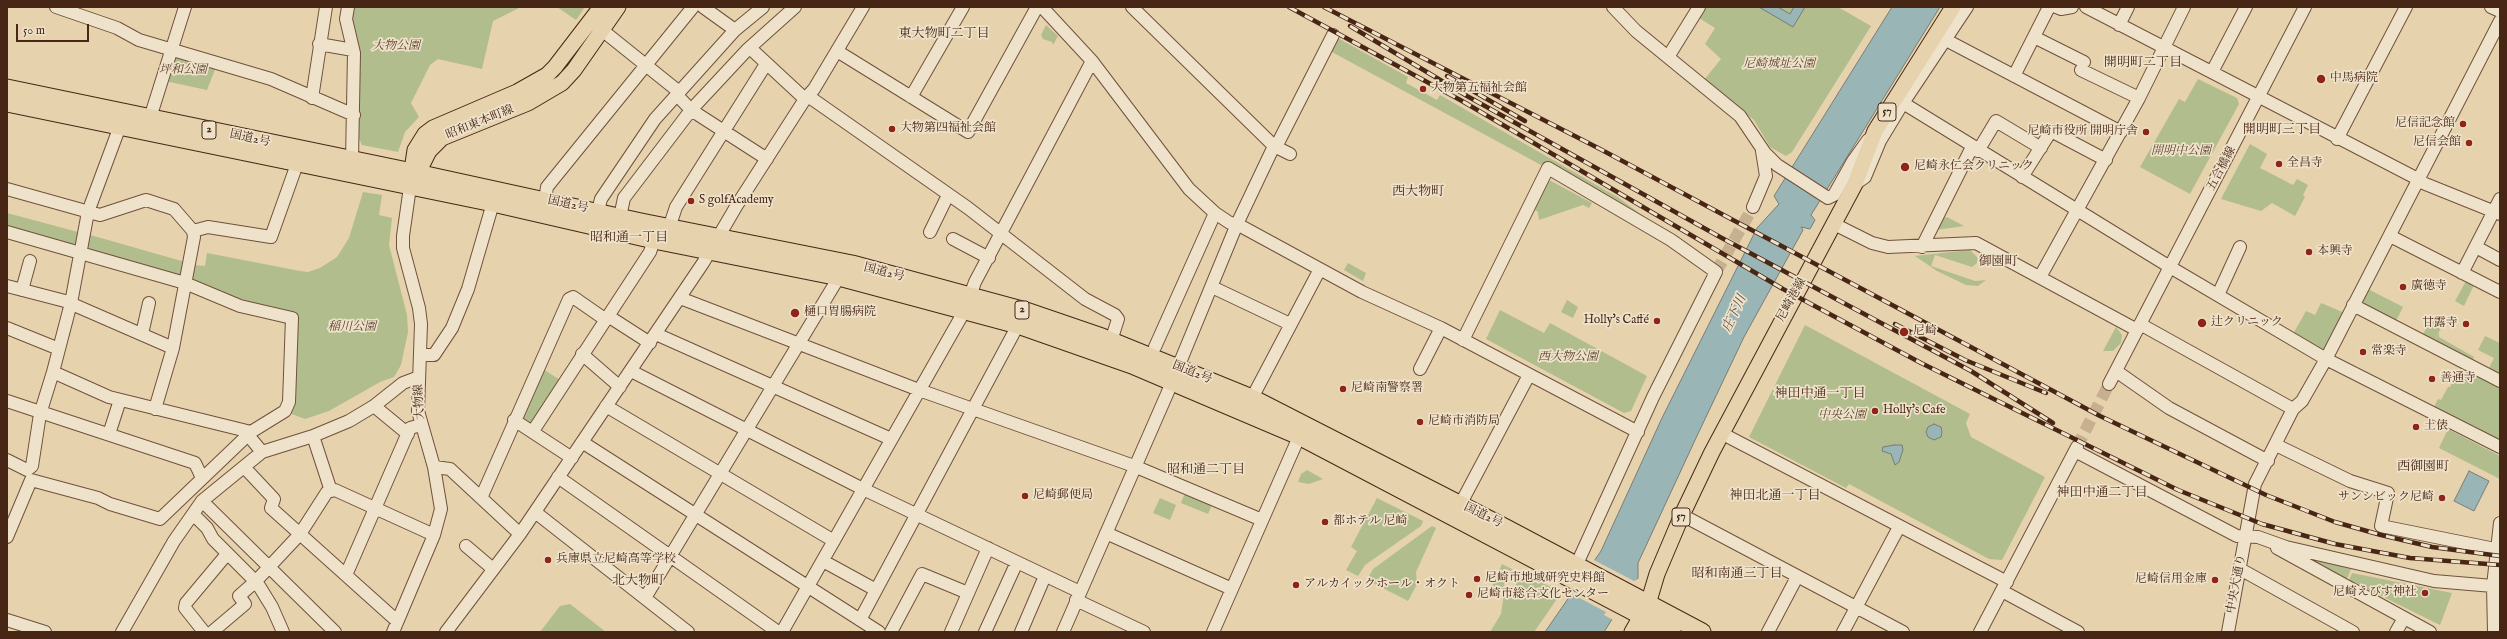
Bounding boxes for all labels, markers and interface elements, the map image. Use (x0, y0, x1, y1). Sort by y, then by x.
scale bar (18, 16, 91, 42)
text: 50 m (23, 23, 45, 38)
district label: 東大物町二丁目 (899, 26, 989, 42)
park label: 大物公園 (372, 40, 420, 54)
district label: 開明町二丁目 (2104, 55, 2182, 71)
park label: 尼崎城址公園 (1743, 58, 1815, 72)
park label: 坪和公園 (159, 64, 207, 78)
place label: 中馬病院 (2330, 72, 2378, 86)
marker: 中馬病院 (2315, 73, 2327, 85)
place label: 大物第五福祉会館 (1431, 82, 1527, 96)
marker: 大物第五福祉会館 (1418, 84, 1428, 94)
street label: 昭和東本町線 (444, 103, 516, 143)
road number: 57 (1878, 103, 1896, 121)
place label: 尼信記念館 (2395, 117, 2455, 131)
marker: 尼信記念館 (2458, 119, 2468, 129)
road number: 2 (202, 121, 216, 139)
place label: 大物第四福祉会館 (900, 122, 996, 136)
district label: 開明町三丁目 (2243, 122, 2321, 138)
marker: 大物第四福祉会館 (887, 124, 897, 134)
place label: 尼崎市役所 開明庁舎 (2027, 125, 2138, 139)
marker: 尼崎市役所 開明庁舎 (2141, 127, 2151, 137)
street label: 国道2号 (228, 128, 272, 150)
place label: 尼信会館 (2413, 136, 2461, 150)
marker: 尼信会館 (2464, 138, 2474, 148)
street label: 五合橋線 (2204, 144, 2240, 194)
park label: 開明中公園 (2151, 145, 2211, 159)
place label: 全昌寺 (2287, 157, 2323, 171)
marker: 全昌寺 (2274, 159, 2284, 169)
place label: 尼崎永仁会クリニック (1914, 160, 2034, 174)
marker: 尼崎永仁会クリニック (1899, 161, 1911, 173)
district label: 西大物町 (1392, 184, 1444, 200)
street label: 国道2号 (546, 194, 590, 216)
place label: S golfAcademy (699, 194, 774, 208)
marker: S golfAcademy (686, 196, 696, 206)
district label: 昭和通一丁目 (590, 230, 668, 246)
place label: 本興寺 (2317, 245, 2353, 259)
marker: 本興寺 (2304, 247, 2314, 257)
district label: 御園町 (1979, 254, 2017, 270)
street label: 国道2号 (862, 261, 906, 285)
street label: 尼崎港線 (1774, 276, 1810, 324)
place label: 廣徳寺 (2411, 280, 2447, 294)
marker: 廣徳寺 (2398, 282, 2408, 292)
water label: 庄下川 (1720, 293, 1750, 335)
road number: 2 (1015, 301, 1029, 319)
place label: 樋口胃腸病院 (804, 306, 876, 320)
marker: 樋口胃腸病院 (789, 307, 801, 319)
place label: Holly's Caffé (1584, 314, 1649, 328)
marker: Holly's Caffé (1652, 316, 1662, 326)
place label: 辻クリニック (2211, 316, 2283, 330)
marker: 辻クリニック (2196, 317, 2208, 329)
place label: 甘露寺 (2422, 317, 2458, 331)
marker: 甘露寺 (2461, 319, 2471, 329)
park label: 稲川公園 (328, 321, 376, 335)
place label: 尼崎 (1913, 325, 1937, 339)
marker: 尼崎 (1898, 326, 1910, 338)
place label: 常楽寺 (2371, 345, 2407, 359)
marker: 常楽寺 (2358, 347, 2368, 357)
park label: 西大物公園 (1538, 351, 1598, 365)
street label: 国道2号 (1170, 359, 1214, 387)
place label: 善通寺 (2440, 372, 2476, 386)
marker: 善通寺 (2427, 374, 2437, 384)
place label: 尼崎南警察署 (1351, 382, 1423, 396)
street label: 大物線 (412, 384, 428, 420)
marker: 尼崎南警察署 (1338, 384, 1348, 394)
district label: 神田中通一丁目 (1775, 386, 1865, 402)
place label: Holly's Cafe (1883, 404, 1946, 418)
marker: Holly's Cafe (1870, 406, 1880, 416)
park label: 中央公園 (1818, 409, 1866, 423)
place label: 尼崎市消防局 (1428, 415, 1500, 429)
marker: 尼崎市消防局 (1415, 417, 1425, 427)
place label: 土俵 (2424, 420, 2448, 434)
marker: 土俵 (2411, 422, 2421, 432)
district label: 西御園町 (2397, 459, 2449, 475)
district label: 昭和通二丁目 (1167, 462, 1245, 478)
district label: 神田中通二丁目 (2057, 485, 2147, 501)
district label: 神田北通一丁目 (1730, 488, 1820, 504)
place label: 尼崎郵便局 (1033, 489, 1093, 503)
marker: 尼崎郵便局 (1020, 491, 1030, 501)
place label: サンシビック尼崎 (2338, 491, 2434, 505)
marker: サンシビック尼崎 (2437, 493, 2447, 503)
street label: 国道2号 (1461, 500, 1505, 532)
road number: 57 (1672, 508, 1690, 526)
place label: 都ホテル 尼崎 (1333, 515, 1408, 529)
marker: 都ホテル 尼崎 (1320, 517, 1330, 527)
place label: 兵庫県立尼崎高等学校 (556, 553, 676, 567)
street label: 中央大通り (2224, 553, 2250, 615)
marker: 兵庫県立尼崎高等学校 (543, 555, 553, 565)
district label: 昭和南通三丁目 (1692, 566, 1782, 582)
place label: 尼崎市地域研究史料館 (1485, 572, 1605, 586)
district label: 北大物町 (612, 573, 664, 589)
place label: 尼崎信用金庫 (2135, 573, 2207, 587)
marker: 尼崎市地域研究史料館 (1472, 574, 1482, 584)
marker: 尼崎信用金庫 (2210, 575, 2220, 585)
place label: アルカイックホール・オクト (1304, 578, 1460, 592)
marker: アルカイックホール・オクト (1291, 580, 1301, 590)
place label: 尼崎えびす神社 (2333, 586, 2417, 600)
place label: 尼崎市総合文化センター (1477, 588, 1609, 602)
marker: 尼崎えびす神社 (2420, 588, 2430, 598)
marker: 尼崎市総合文化センター (1464, 590, 1474, 600)

